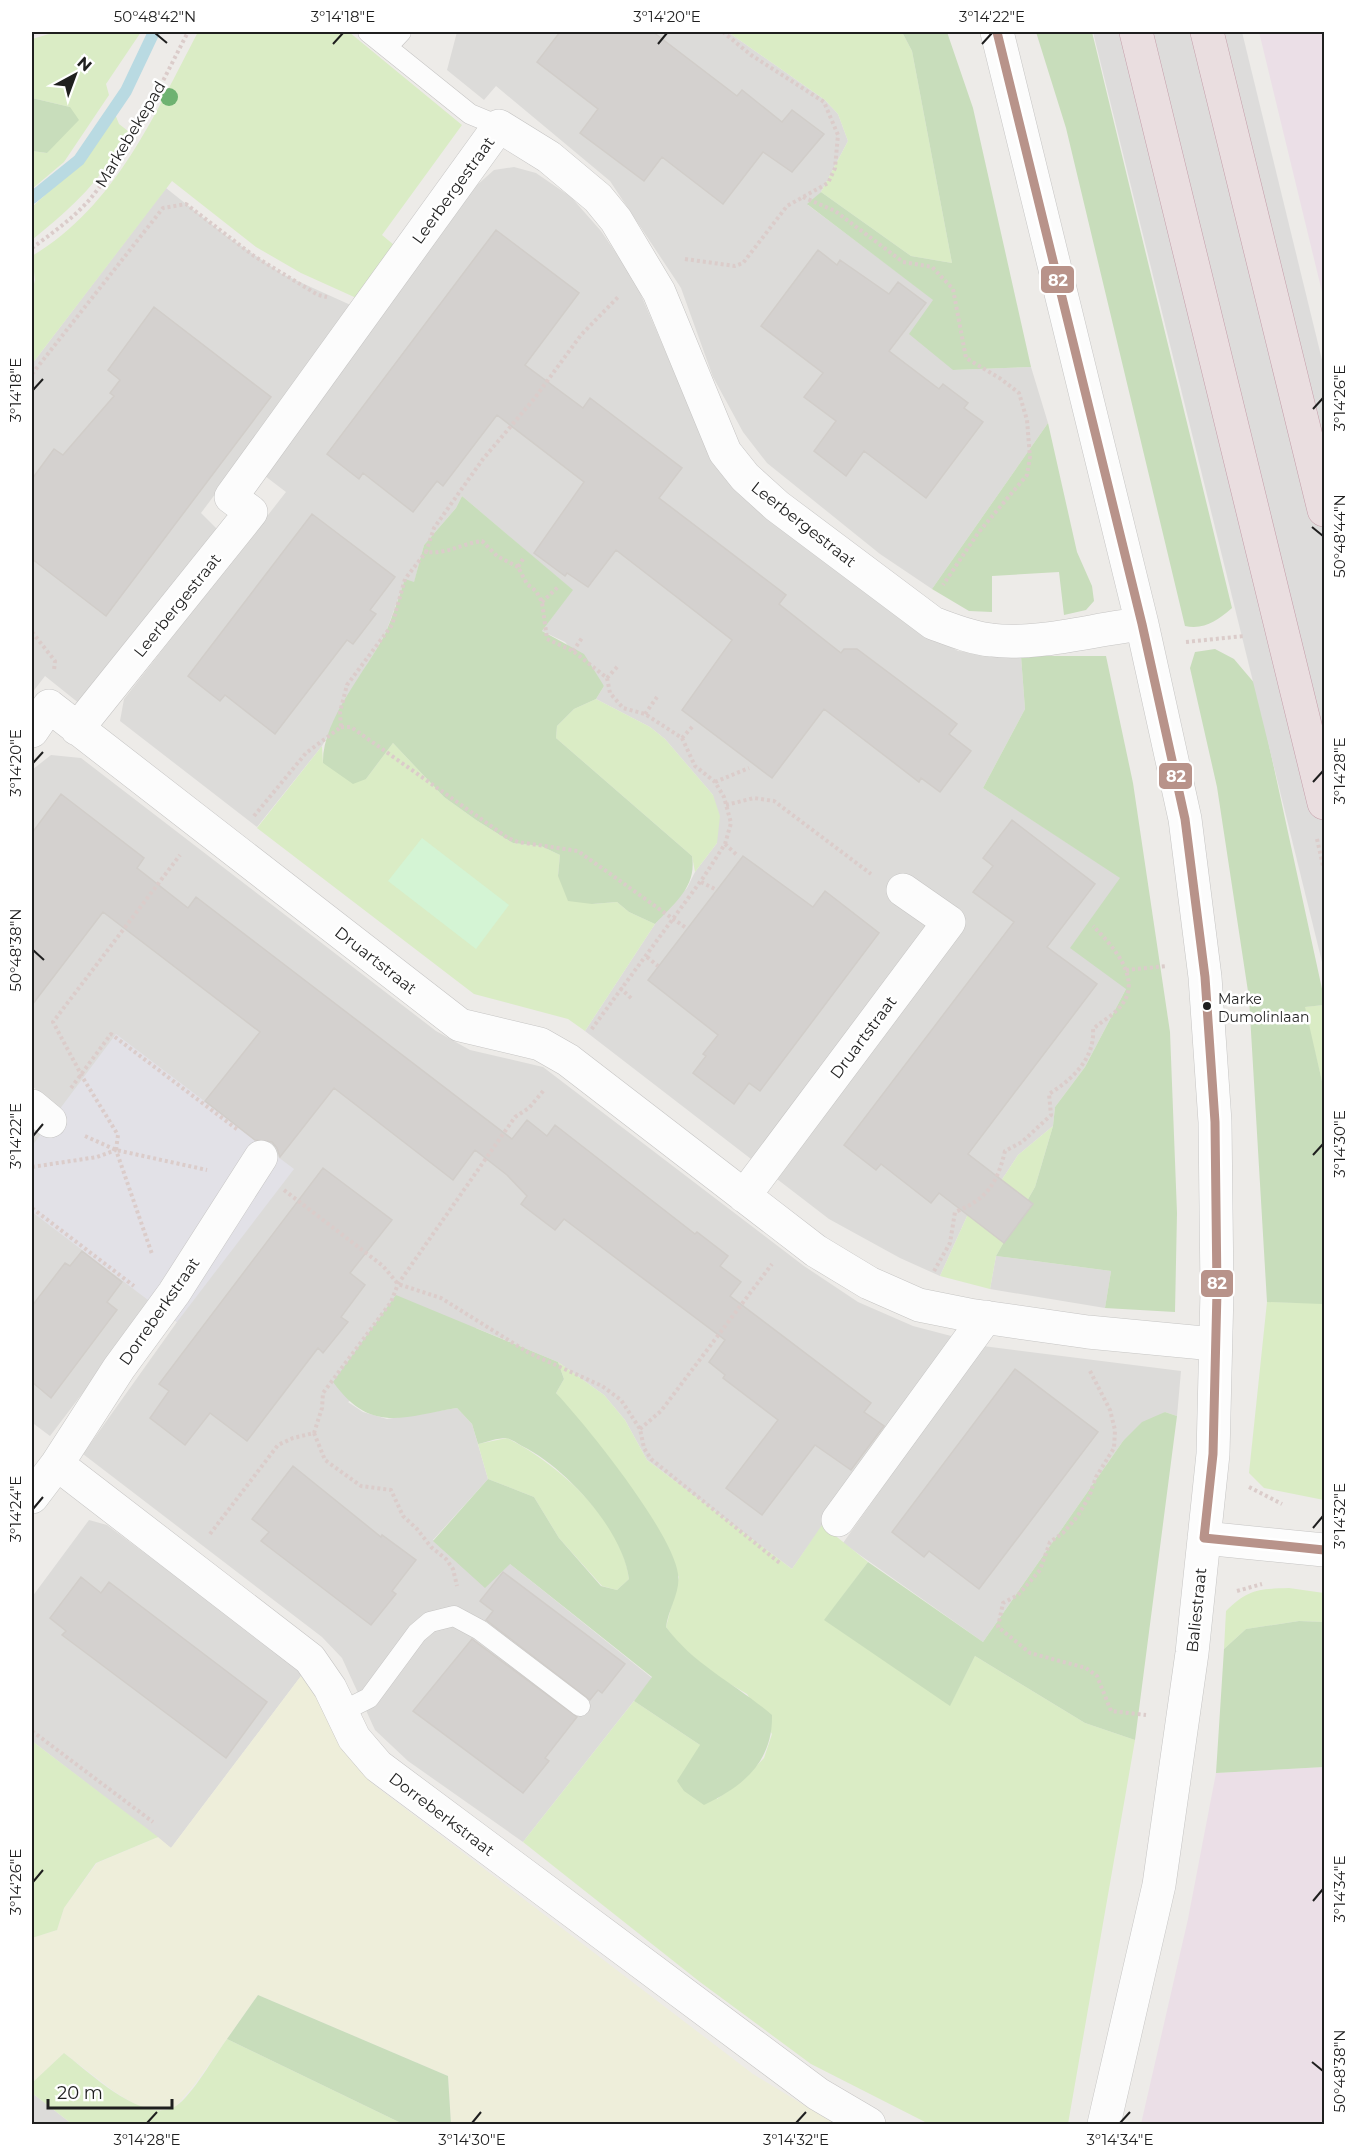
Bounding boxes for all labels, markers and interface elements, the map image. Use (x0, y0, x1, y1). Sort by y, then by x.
text: 50°48'42"N (114, 7, 196, 26)
text: 3°14'18"E (311, 7, 375, 26)
text: 3°14'20"E (633, 7, 701, 26)
text: 3°14'22"E (959, 7, 1025, 26)
north arrow (45, 45, 105, 105)
text: N (73, 53, 96, 75)
street label: Markebekepad (91, 78, 170, 191)
street label: Leerbergestraat (408, 133, 499, 248)
line badge: 82 (1040, 265, 1075, 294)
text: 82 (1048, 271, 1068, 290)
text: 3°14'18"E (6, 358, 25, 422)
text: 3°14'26"E (1330, 365, 1349, 431)
street label: Leerbergestraat (748, 478, 860, 572)
text: 50°48'44"N (1330, 494, 1349, 578)
street label: Leerbergestraat (130, 549, 225, 661)
text: 3°14'20"E (6, 729, 25, 797)
text: 3°14'28"E (1330, 737, 1349, 805)
line badge: 82 (1158, 762, 1193, 790)
text: 82 (1166, 767, 1186, 786)
text: 50°48'38"N (6, 909, 25, 991)
street label: Druartstraat (331, 923, 421, 998)
place label: Marke Dumolinlaan (1218, 990, 1309, 1026)
street label: Druartstraat (826, 992, 901, 1082)
marker: Marke Dumolinlaan (1201, 1000, 1213, 1012)
text: 3°14'22"E (6, 1103, 25, 1169)
text: 3°14'30"E (1330, 1110, 1349, 1178)
street label: Dorreberkstraat (115, 1253, 204, 1369)
line badge: 82 (1200, 1269, 1234, 1298)
text: 82 (1207, 1274, 1227, 1293)
text: 3°14'24"E (6, 1476, 25, 1542)
text: 3°14'32"E (1330, 1483, 1349, 1549)
street label: Baliestraat (1183, 1566, 1210, 1653)
street label: Dorreberkstraat (385, 1769, 499, 1860)
text: 3°14'26"E (6, 1849, 25, 1915)
text: 3°14'34"E (1330, 1856, 1349, 1922)
text: 50°48'38"N (1330, 2030, 1349, 2112)
scale bar (48, 2072, 172, 2110)
text: 20 m (57, 2082, 103, 2104)
text: 3°14'28"E (113, 2130, 181, 2149)
text: 3°14'30"E (438, 2130, 506, 2149)
text: 3°14'32"E (763, 2130, 829, 2149)
text: 3°14'34"E (1087, 2130, 1153, 2149)

